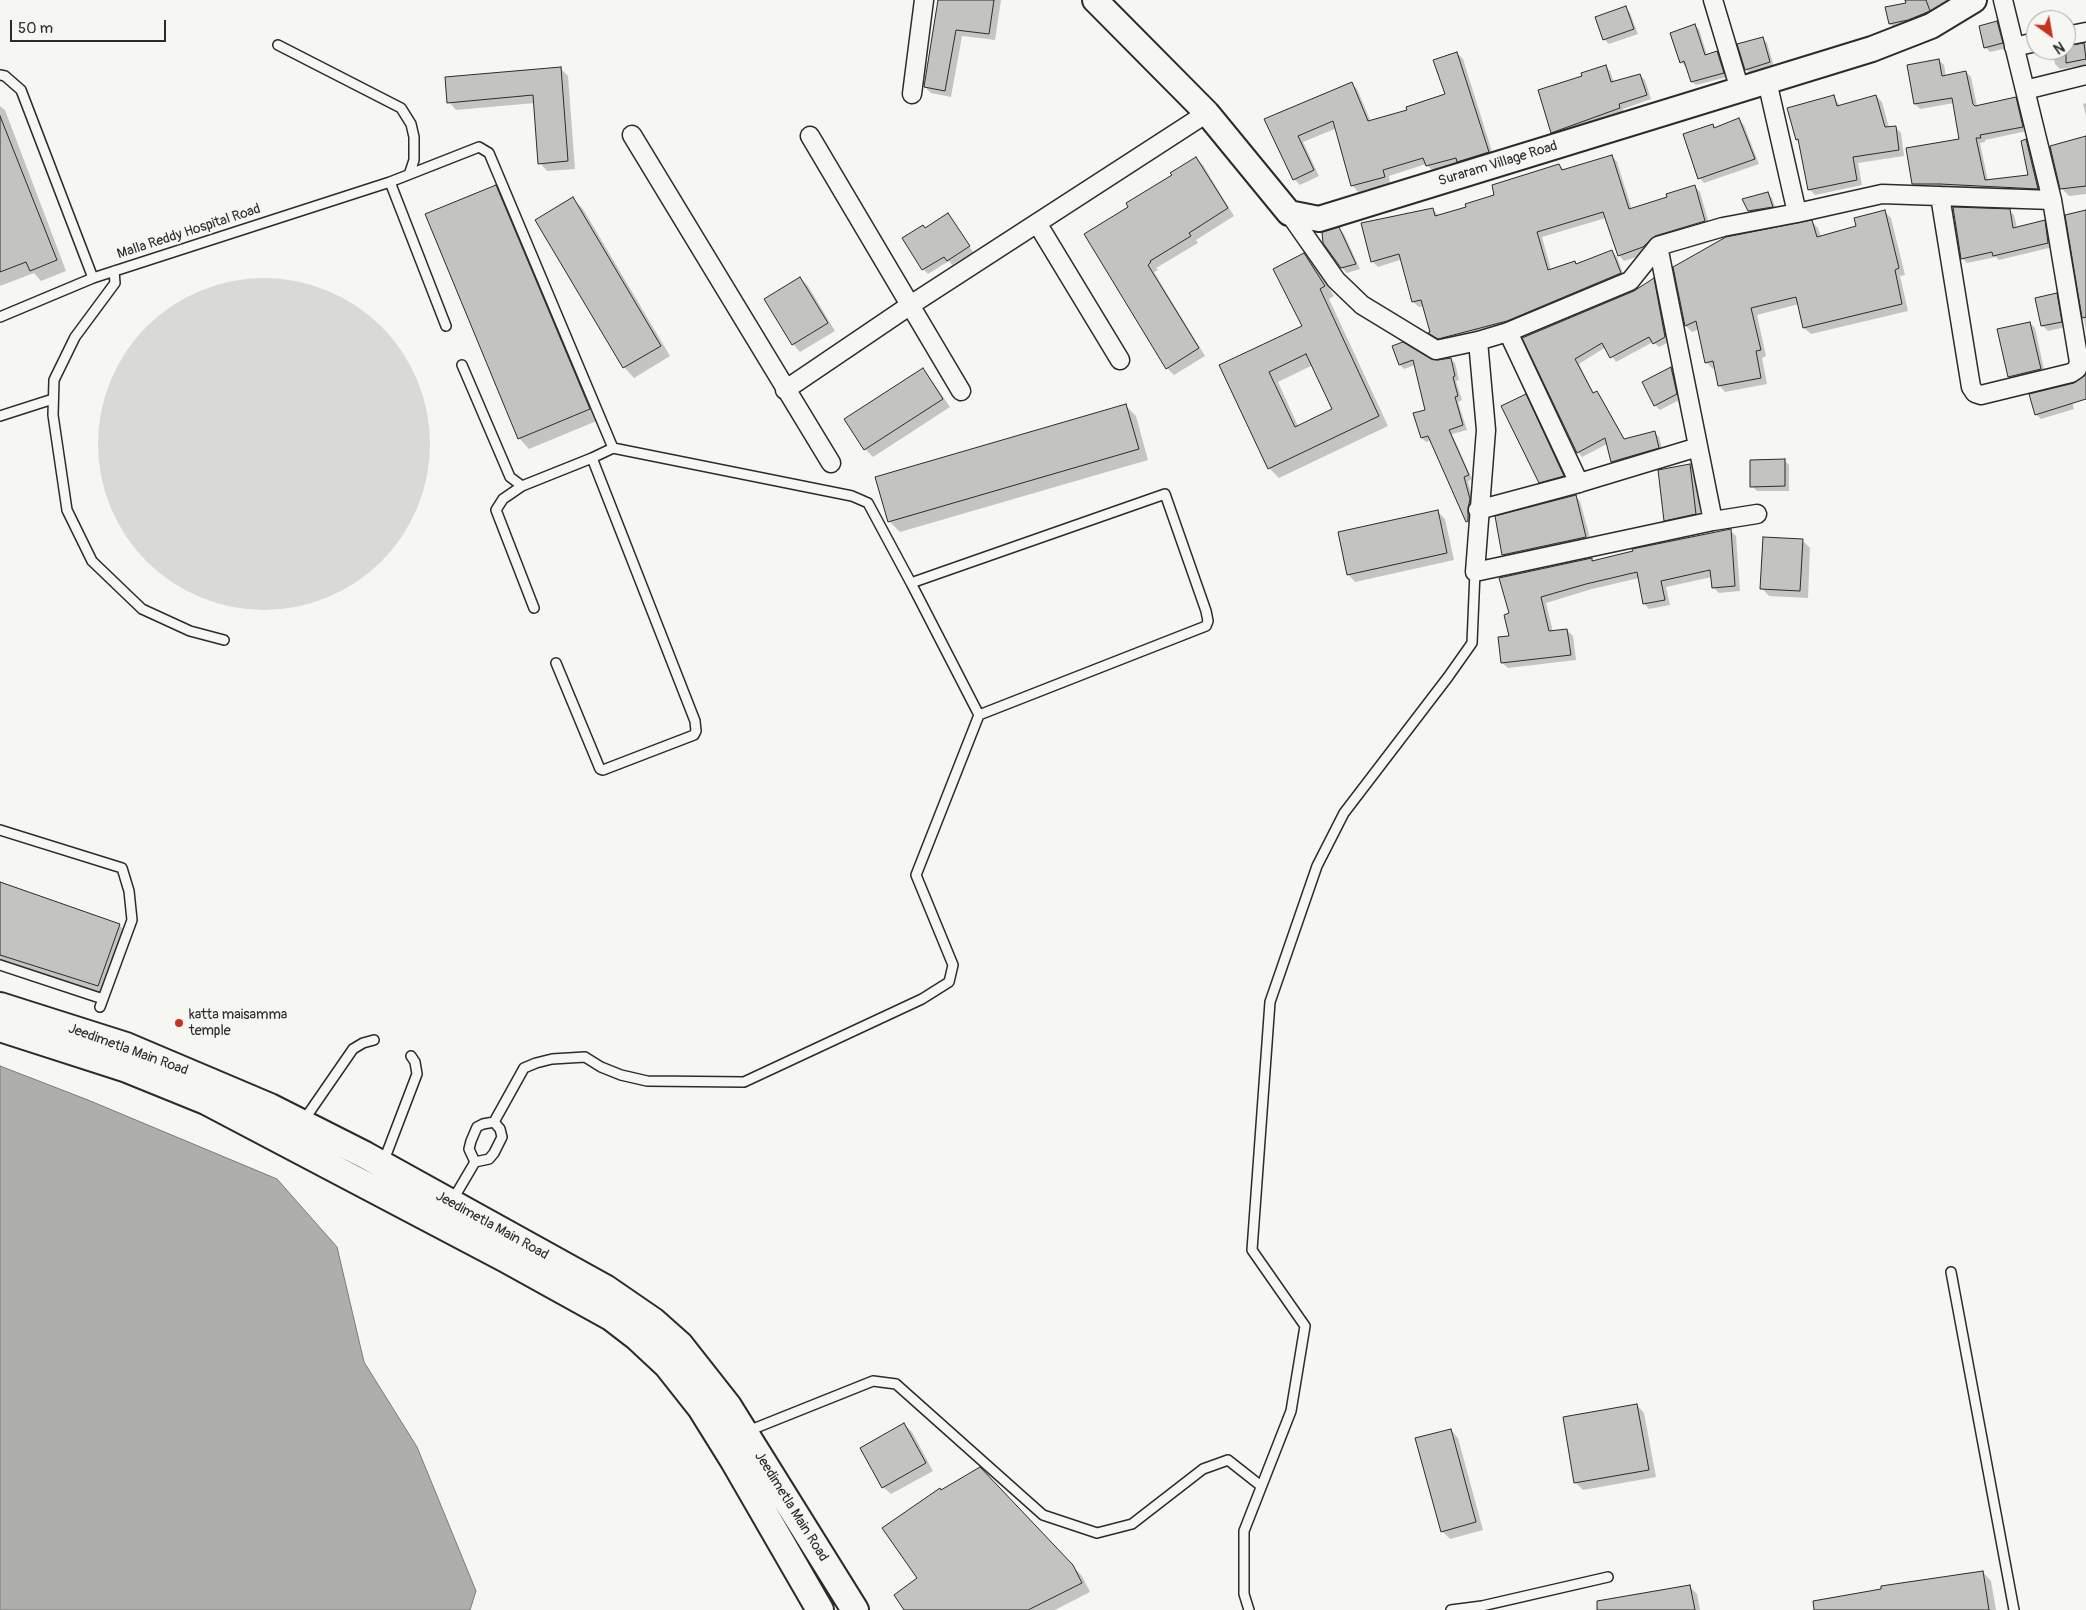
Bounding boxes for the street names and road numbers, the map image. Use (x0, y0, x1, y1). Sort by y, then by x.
street label: Suraram Village Road (1436, 138, 1560, 190)
street label: Malla Reddy Hospital Road (115, 201, 263, 263)
street label: Jeedimetla Main Road (66, 1021, 190, 1079)
street label: Jeedimetla Main Road (433, 1188, 551, 1264)
street label: Jeedimetla Main Road (750, 1449, 832, 1565)

